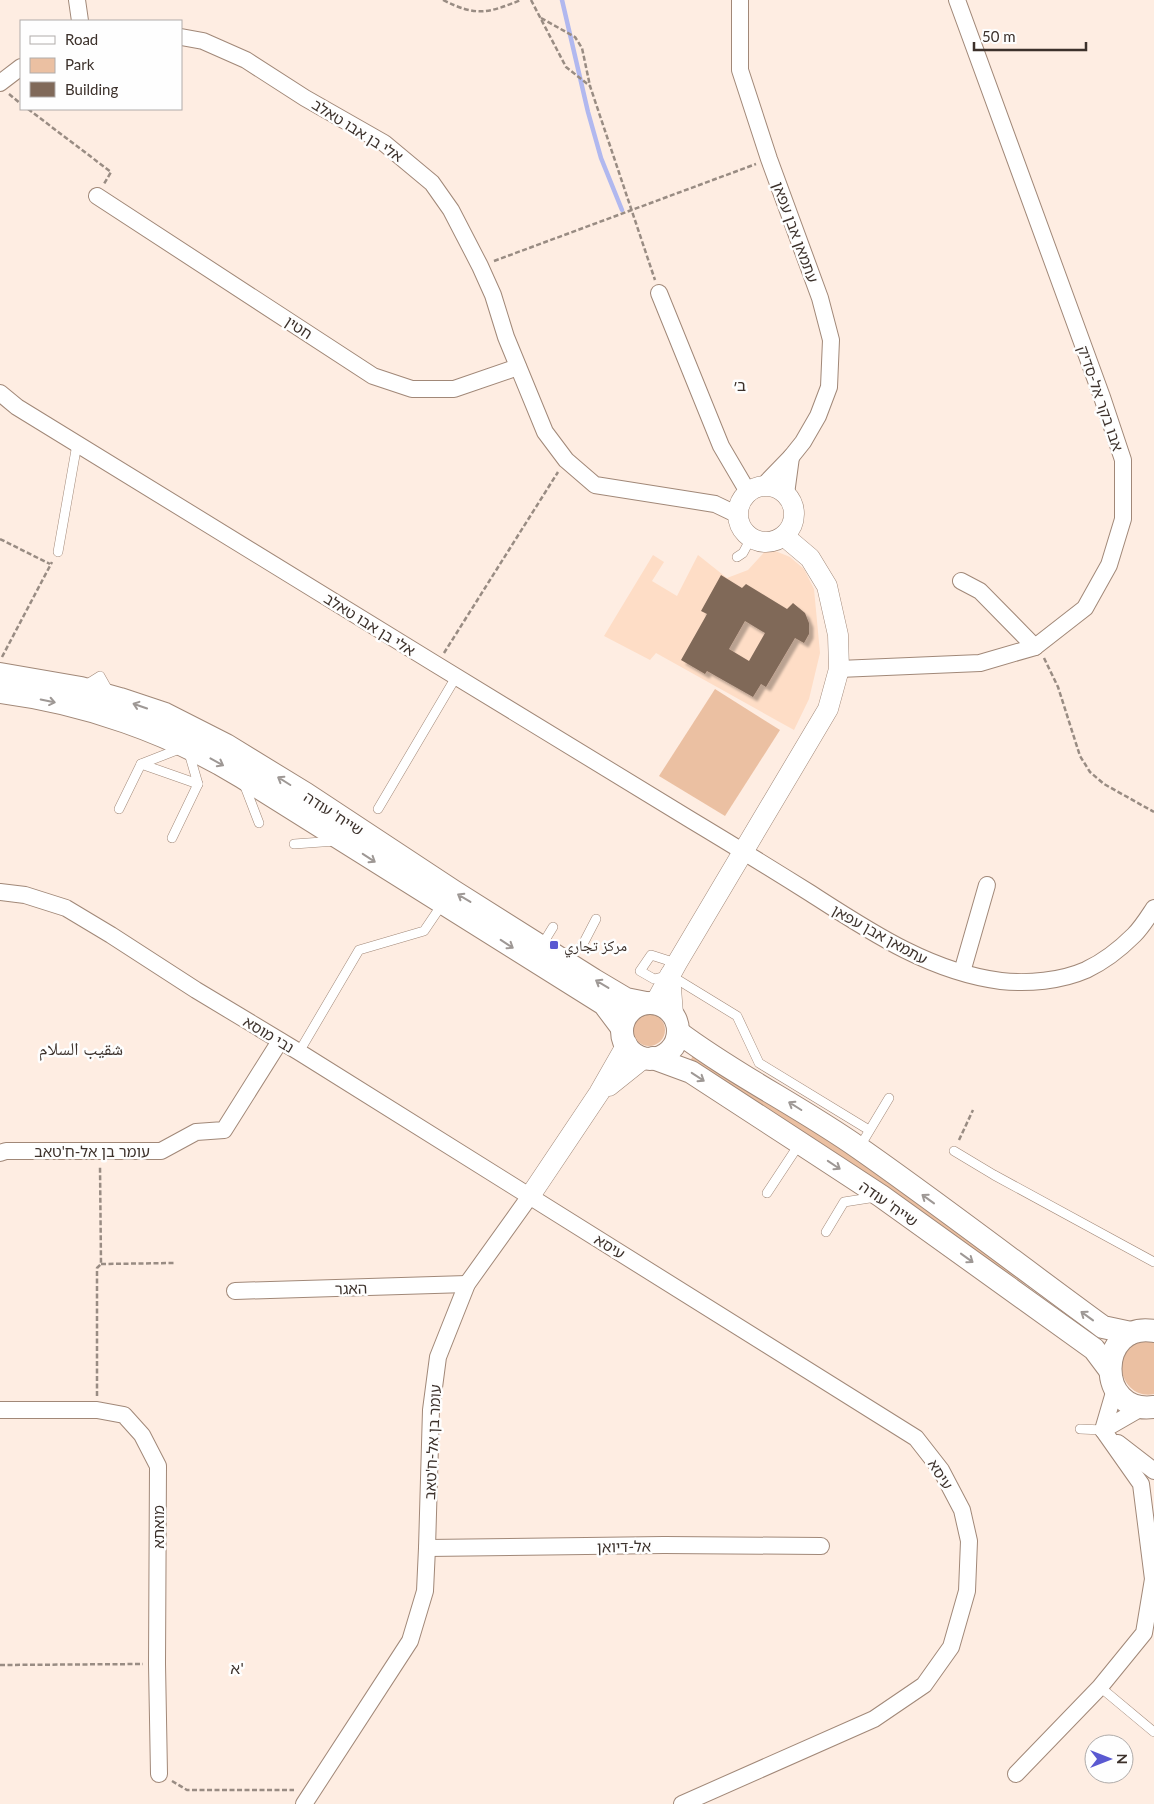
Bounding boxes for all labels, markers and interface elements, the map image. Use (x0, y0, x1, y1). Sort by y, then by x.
legend (20, 20, 182, 110)
scale bar (974, 20, 1086, 52)
text: 50 m (982, 27, 1016, 45)
text: Road (65, 30, 98, 48)
text: Park (65, 55, 95, 73)
text: Building (65, 80, 118, 98)
street label: אלי בן אבו טאלב (309, 95, 407, 165)
street label: עתמאן אבן עפאן (769, 179, 823, 285)
street label: חטין (282, 312, 316, 342)
street label: אבו בקר אל-סדיק (1075, 343, 1127, 453)
district label: ב׳ (734, 375, 746, 394)
street label: אלי בן אבו טאלב (321, 589, 419, 659)
one-way arrow (39, 697, 55, 707)
one-way arrow (133, 701, 149, 710)
one-way arrow (209, 757, 224, 767)
one-way arrow (278, 775, 292, 785)
street label: שייח' עודה (301, 787, 367, 839)
one-way arrow (362, 852, 376, 863)
one-way arrow (457, 893, 471, 904)
street label: עתמאן אבן עפאן (829, 900, 931, 968)
place label: مركز تجاري (564, 936, 627, 958)
one-way arrow (499, 939, 513, 949)
marker: مركز تجاري (548, 939, 560, 951)
one-way arrow (595, 979, 609, 989)
street label: נבי מוסא (240, 1012, 298, 1056)
district label: شقيب السلام (39, 1037, 123, 1061)
one-way arrow (691, 1071, 705, 1082)
one-way arrow (788, 1101, 802, 1111)
street label: עומר בן אל-ח'טאב (34, 1142, 150, 1160)
one-way arrow (827, 1160, 841, 1170)
street label: שייח' עודה (856, 1176, 922, 1230)
one-way arrow (921, 1194, 935, 1204)
street label: עיסא (592, 1230, 629, 1262)
one-way arrow (960, 1253, 974, 1263)
street label: האגר (335, 1278, 367, 1298)
one-way arrow (1081, 1310, 1094, 1321)
street label: עומר בן אל-ח'טאב (420, 1384, 444, 1500)
street label: עיסא (925, 1456, 957, 1493)
street label: מואתא (149, 1505, 167, 1549)
street label: אל-דיואן (597, 1537, 651, 1555)
district label: א' (230, 1658, 244, 1677)
north arrow (1084, 1734, 1134, 1784)
text: N (1114, 1754, 1131, 1764)

